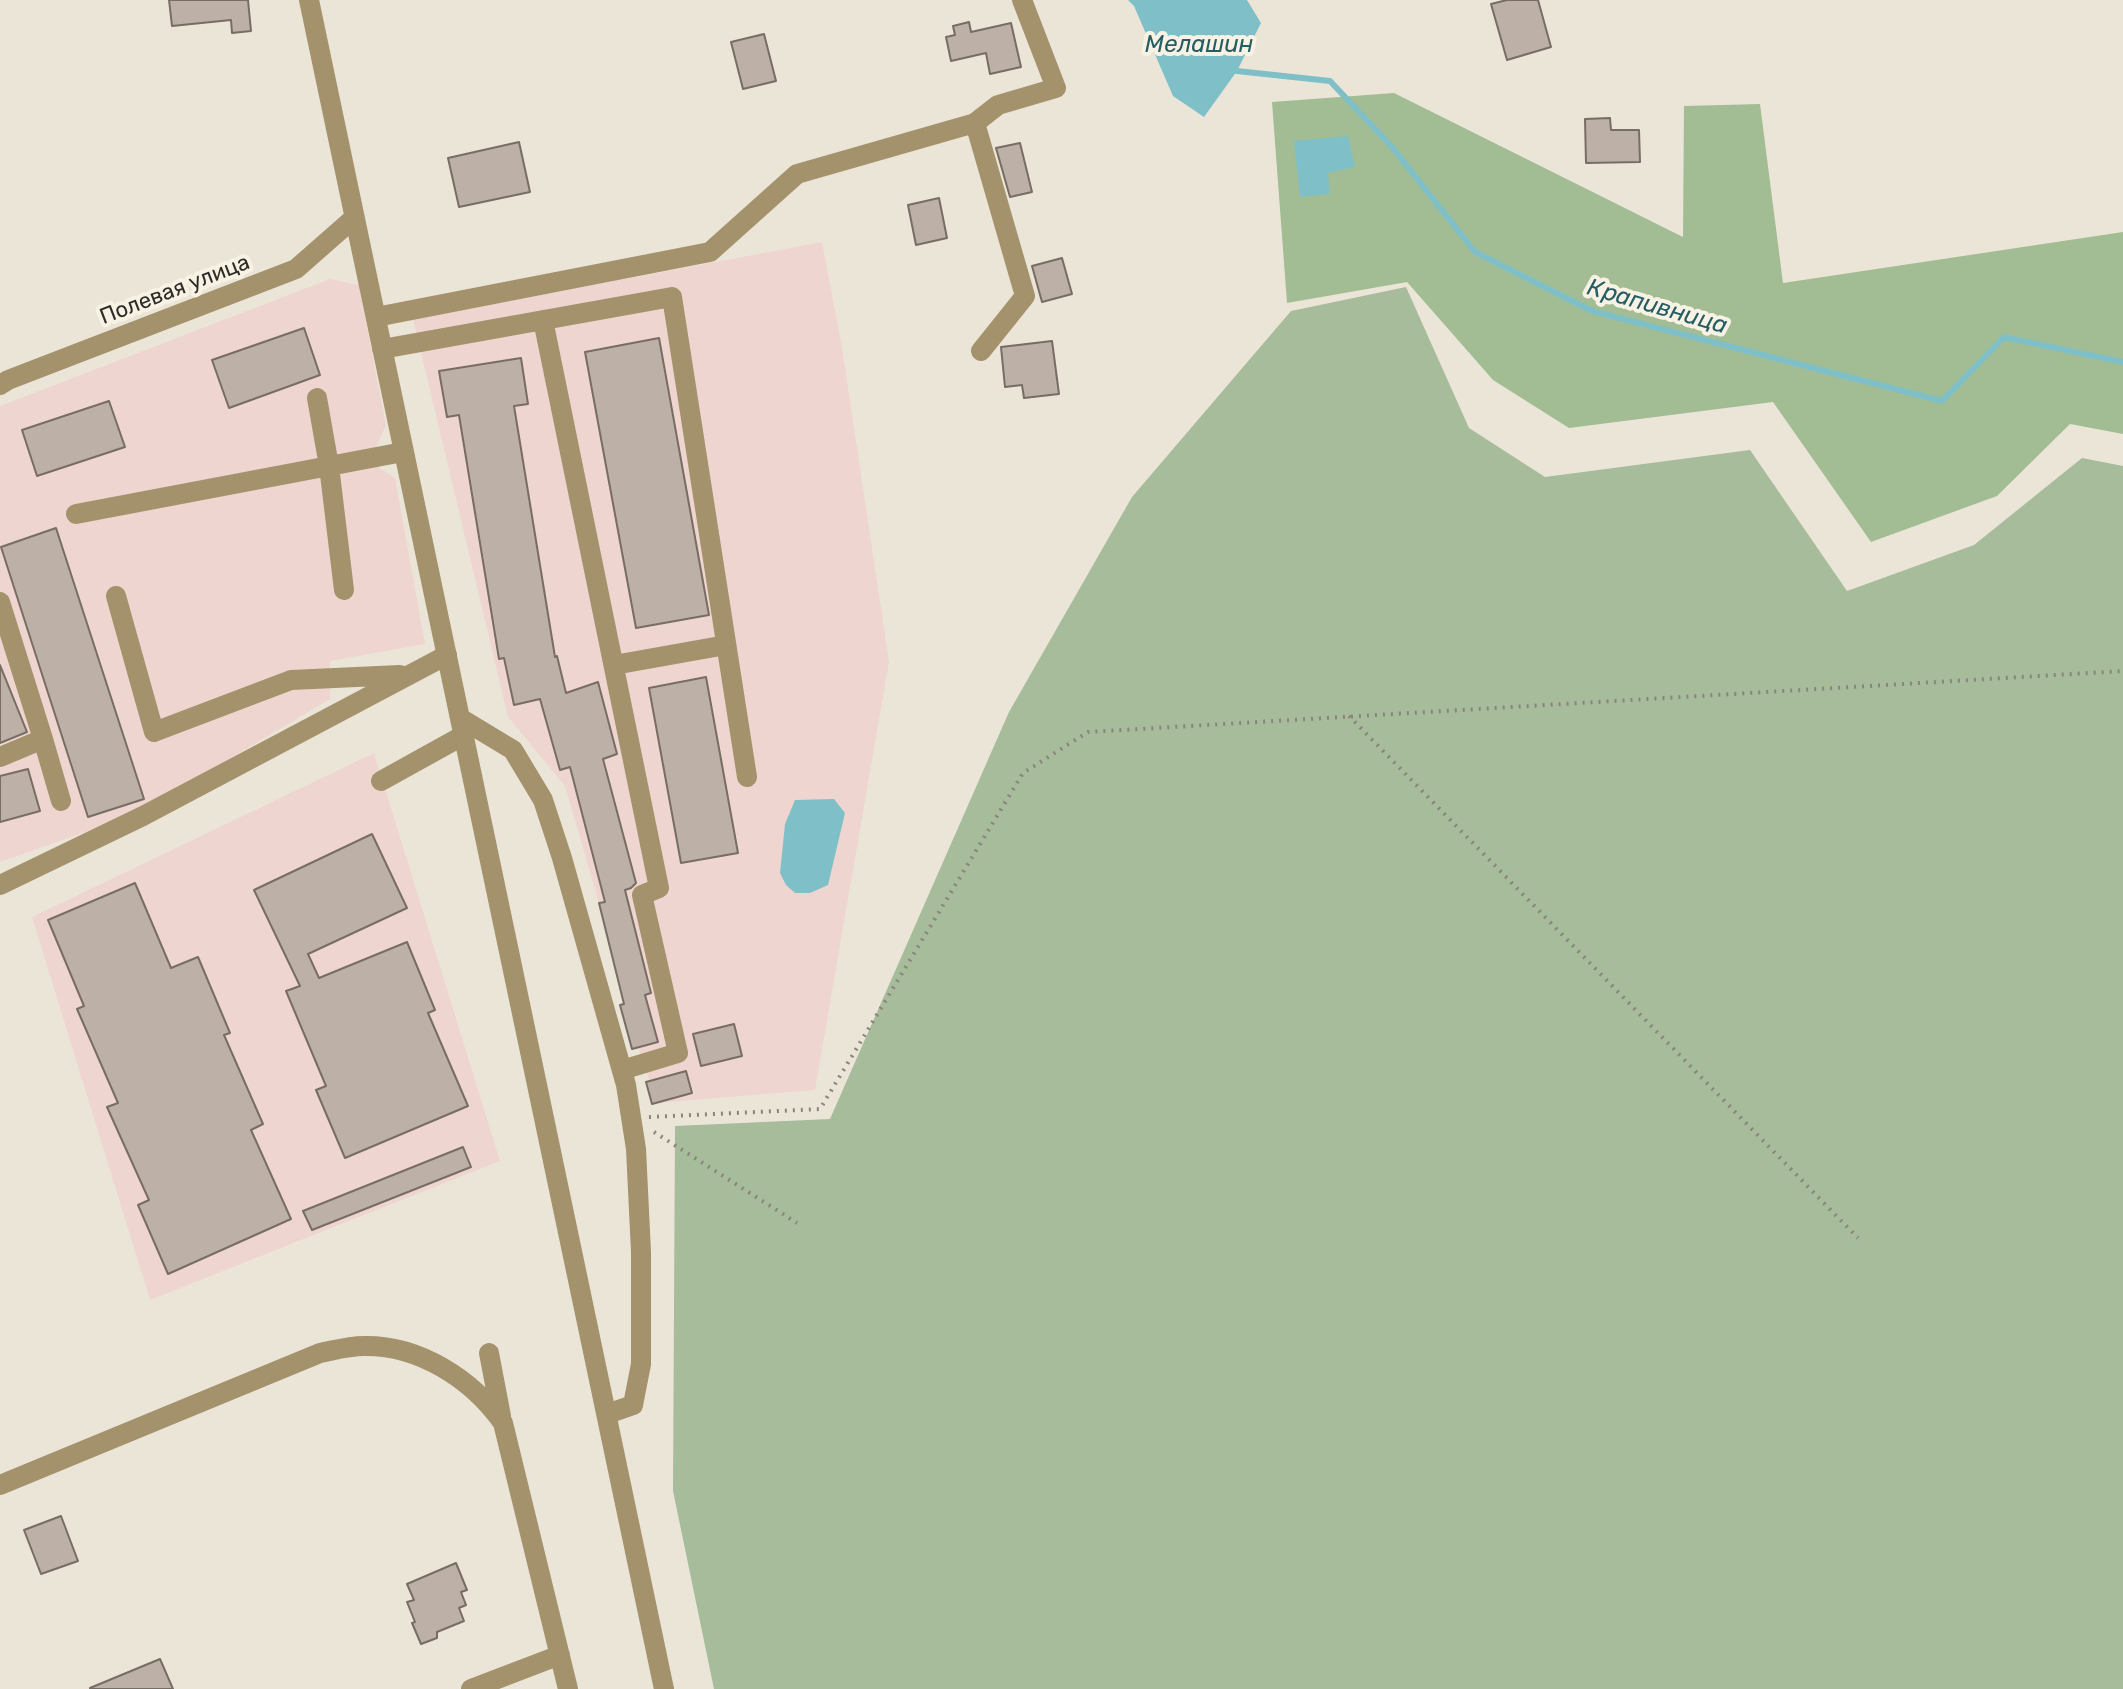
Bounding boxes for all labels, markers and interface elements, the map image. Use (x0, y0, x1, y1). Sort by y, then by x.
water label: Мелашин (1145, 31, 1253, 59)
street label: Полевая улица (96, 249, 254, 331)
water label: Крапивница (1584, 273, 1730, 341)

